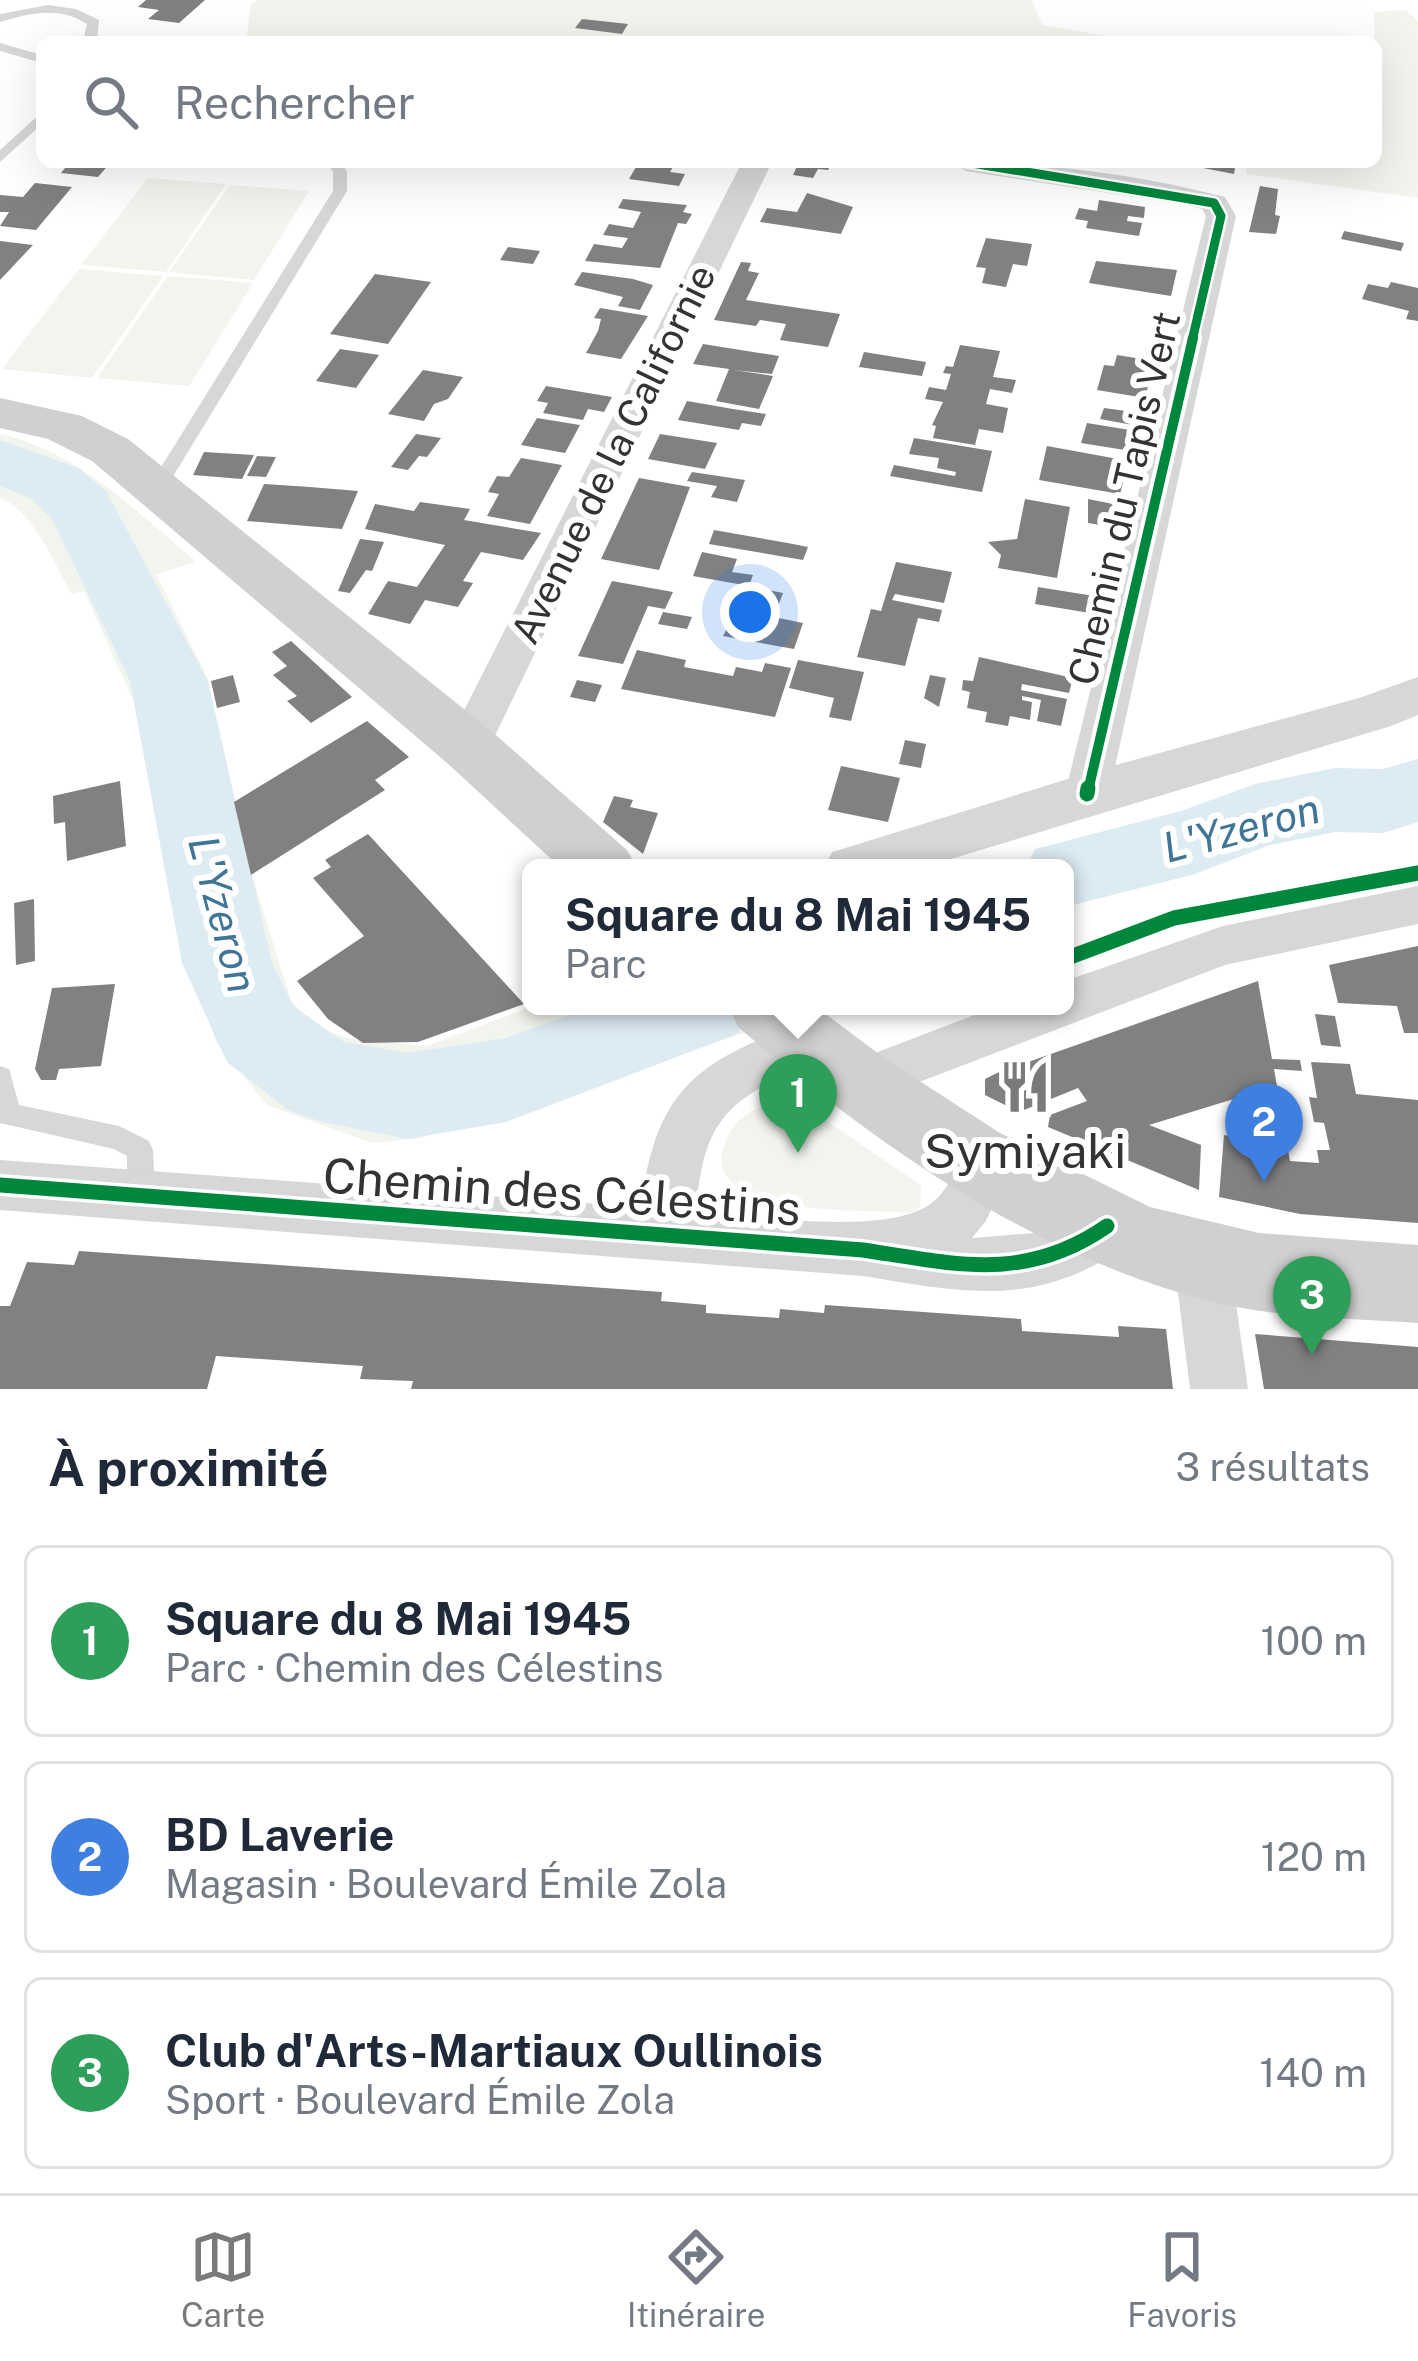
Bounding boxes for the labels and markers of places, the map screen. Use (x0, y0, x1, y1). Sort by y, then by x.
pin: 1 (759, 1054, 837, 1153)
restaurant icon: Symiyaki (996, 1058, 1054, 1116)
pin: 2 (1225, 1083, 1303, 1182)
place label: Symiyaki (924, 1122, 1126, 1179)
pin: 3 (1273, 1256, 1351, 1355)

